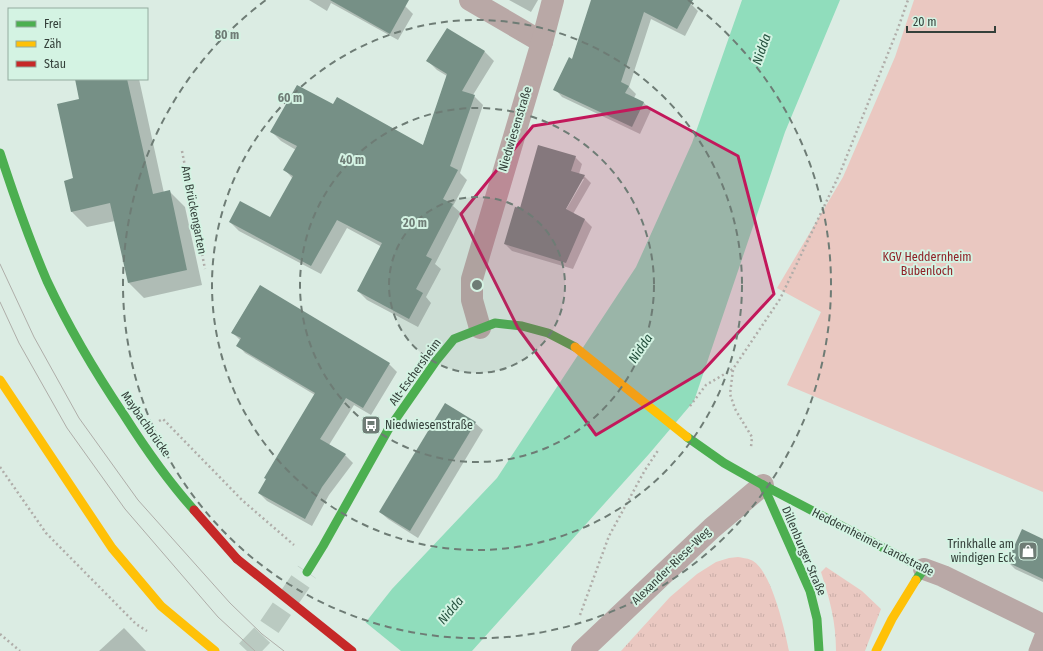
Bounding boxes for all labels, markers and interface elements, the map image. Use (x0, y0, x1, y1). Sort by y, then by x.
legend (8, 8, 148, 80)
scale bar (907, 8, 995, 34)
text: 20 m (913, 15, 937, 29)
text: Frei (44, 17, 62, 31)
text: 80 m (215, 28, 239, 42)
water label: Nidda (749, 31, 774, 67)
text: Zäh (44, 37, 62, 51)
text: Stau (44, 57, 66, 71)
street label: Niedwiesenstraße (495, 85, 535, 173)
text: 60 m (278, 91, 302, 105)
text: 40 m (340, 153, 364, 167)
street label: Am Brückengarten (179, 165, 209, 255)
text: 20 m (402, 216, 427, 230)
park label: KGV Heddernheim Bubenloch (883, 250, 972, 278)
centre of rings (470, 278, 484, 292)
water label: Nidda (625, 331, 656, 366)
street label: Alt-Eschersheim (386, 336, 444, 408)
street label: Maybachbrücke (118, 389, 174, 459)
bus stop icon: Niedwiesenstraße (360, 414, 382, 436)
place label: Niedwiesenstraße (385, 418, 473, 432)
street label: Dillenburger Straße (779, 504, 829, 598)
street label: Heddernheimer Landstraße (810, 505, 936, 579)
street label: Alexander-Riese-Weg (629, 524, 714, 607)
place label: Trinkhalle am windigen Eck (947, 537, 1014, 565)
shop icon: Trinkhalle am windigen Eck (1017, 540, 1039, 562)
water label: Nidda (434, 593, 466, 627)

